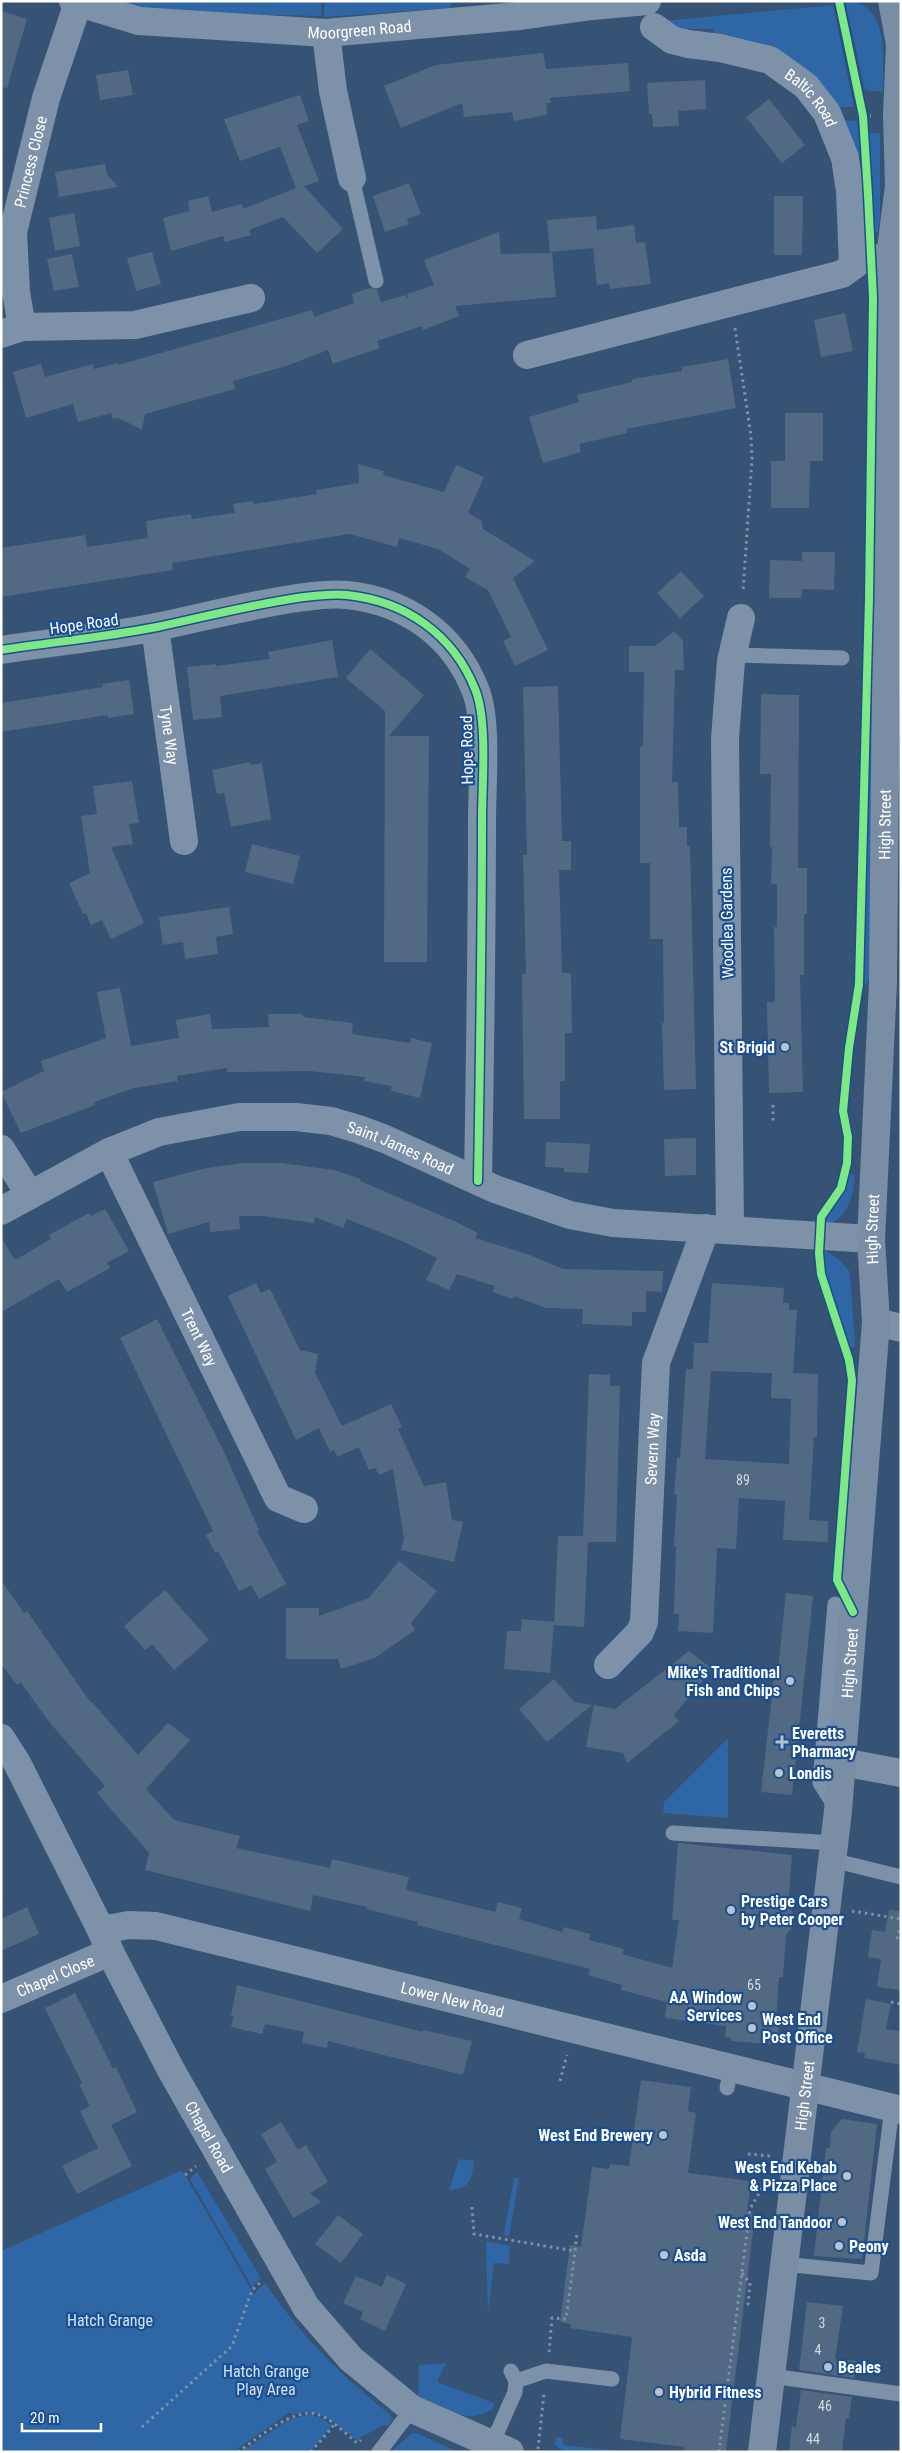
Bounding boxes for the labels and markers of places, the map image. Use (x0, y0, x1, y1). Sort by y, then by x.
place label: St Brigid (719, 1038, 775, 1057)
marker: St Brigid (779, 1041, 791, 1053)
place label: Mike's Traditional Fish and Chips (667, 1663, 780, 1700)
marker: Mike's Traditional Fish and Chips (784, 1675, 796, 1687)
place label: Everetts Pharmacy (792, 1724, 856, 1761)
marker: Everetts Pharmacy (776, 1736, 788, 1748)
place label: Londis (789, 1764, 832, 1783)
marker: Londis (773, 1767, 785, 1779)
place label: Prestige Cars by Peter Cooper (741, 1892, 844, 1929)
marker: Prestige Cars by Peter Cooper (725, 1904, 737, 1916)
place label: AA Window Services (669, 1988, 742, 2025)
marker: AA Window Services (746, 2000, 758, 2012)
place label: West End Post Office (762, 2010, 833, 2047)
marker: West End Post Office (746, 2022, 758, 2034)
place label: West End Brewery (538, 2126, 653, 2145)
marker: West End Brewery (657, 2129, 669, 2141)
place label: West End Kebab & Pizza Place (735, 2158, 837, 2195)
marker: West End Kebab & Pizza Place (841, 2170, 853, 2182)
place label: West End Tandoor (718, 2213, 832, 2232)
marker: West End Tandoor (836, 2216, 848, 2228)
place label: Peony (849, 2237, 889, 2256)
marker: Peony (833, 2240, 845, 2252)
place label: Asda (674, 2246, 707, 2265)
marker: Asda (658, 2249, 670, 2261)
place label: Beales (838, 2358, 881, 2377)
marker: Beales (822, 2361, 834, 2373)
place label: Hybrid Fitness (669, 2383, 761, 2402)
marker: Hybrid Fitness (653, 2386, 665, 2398)

